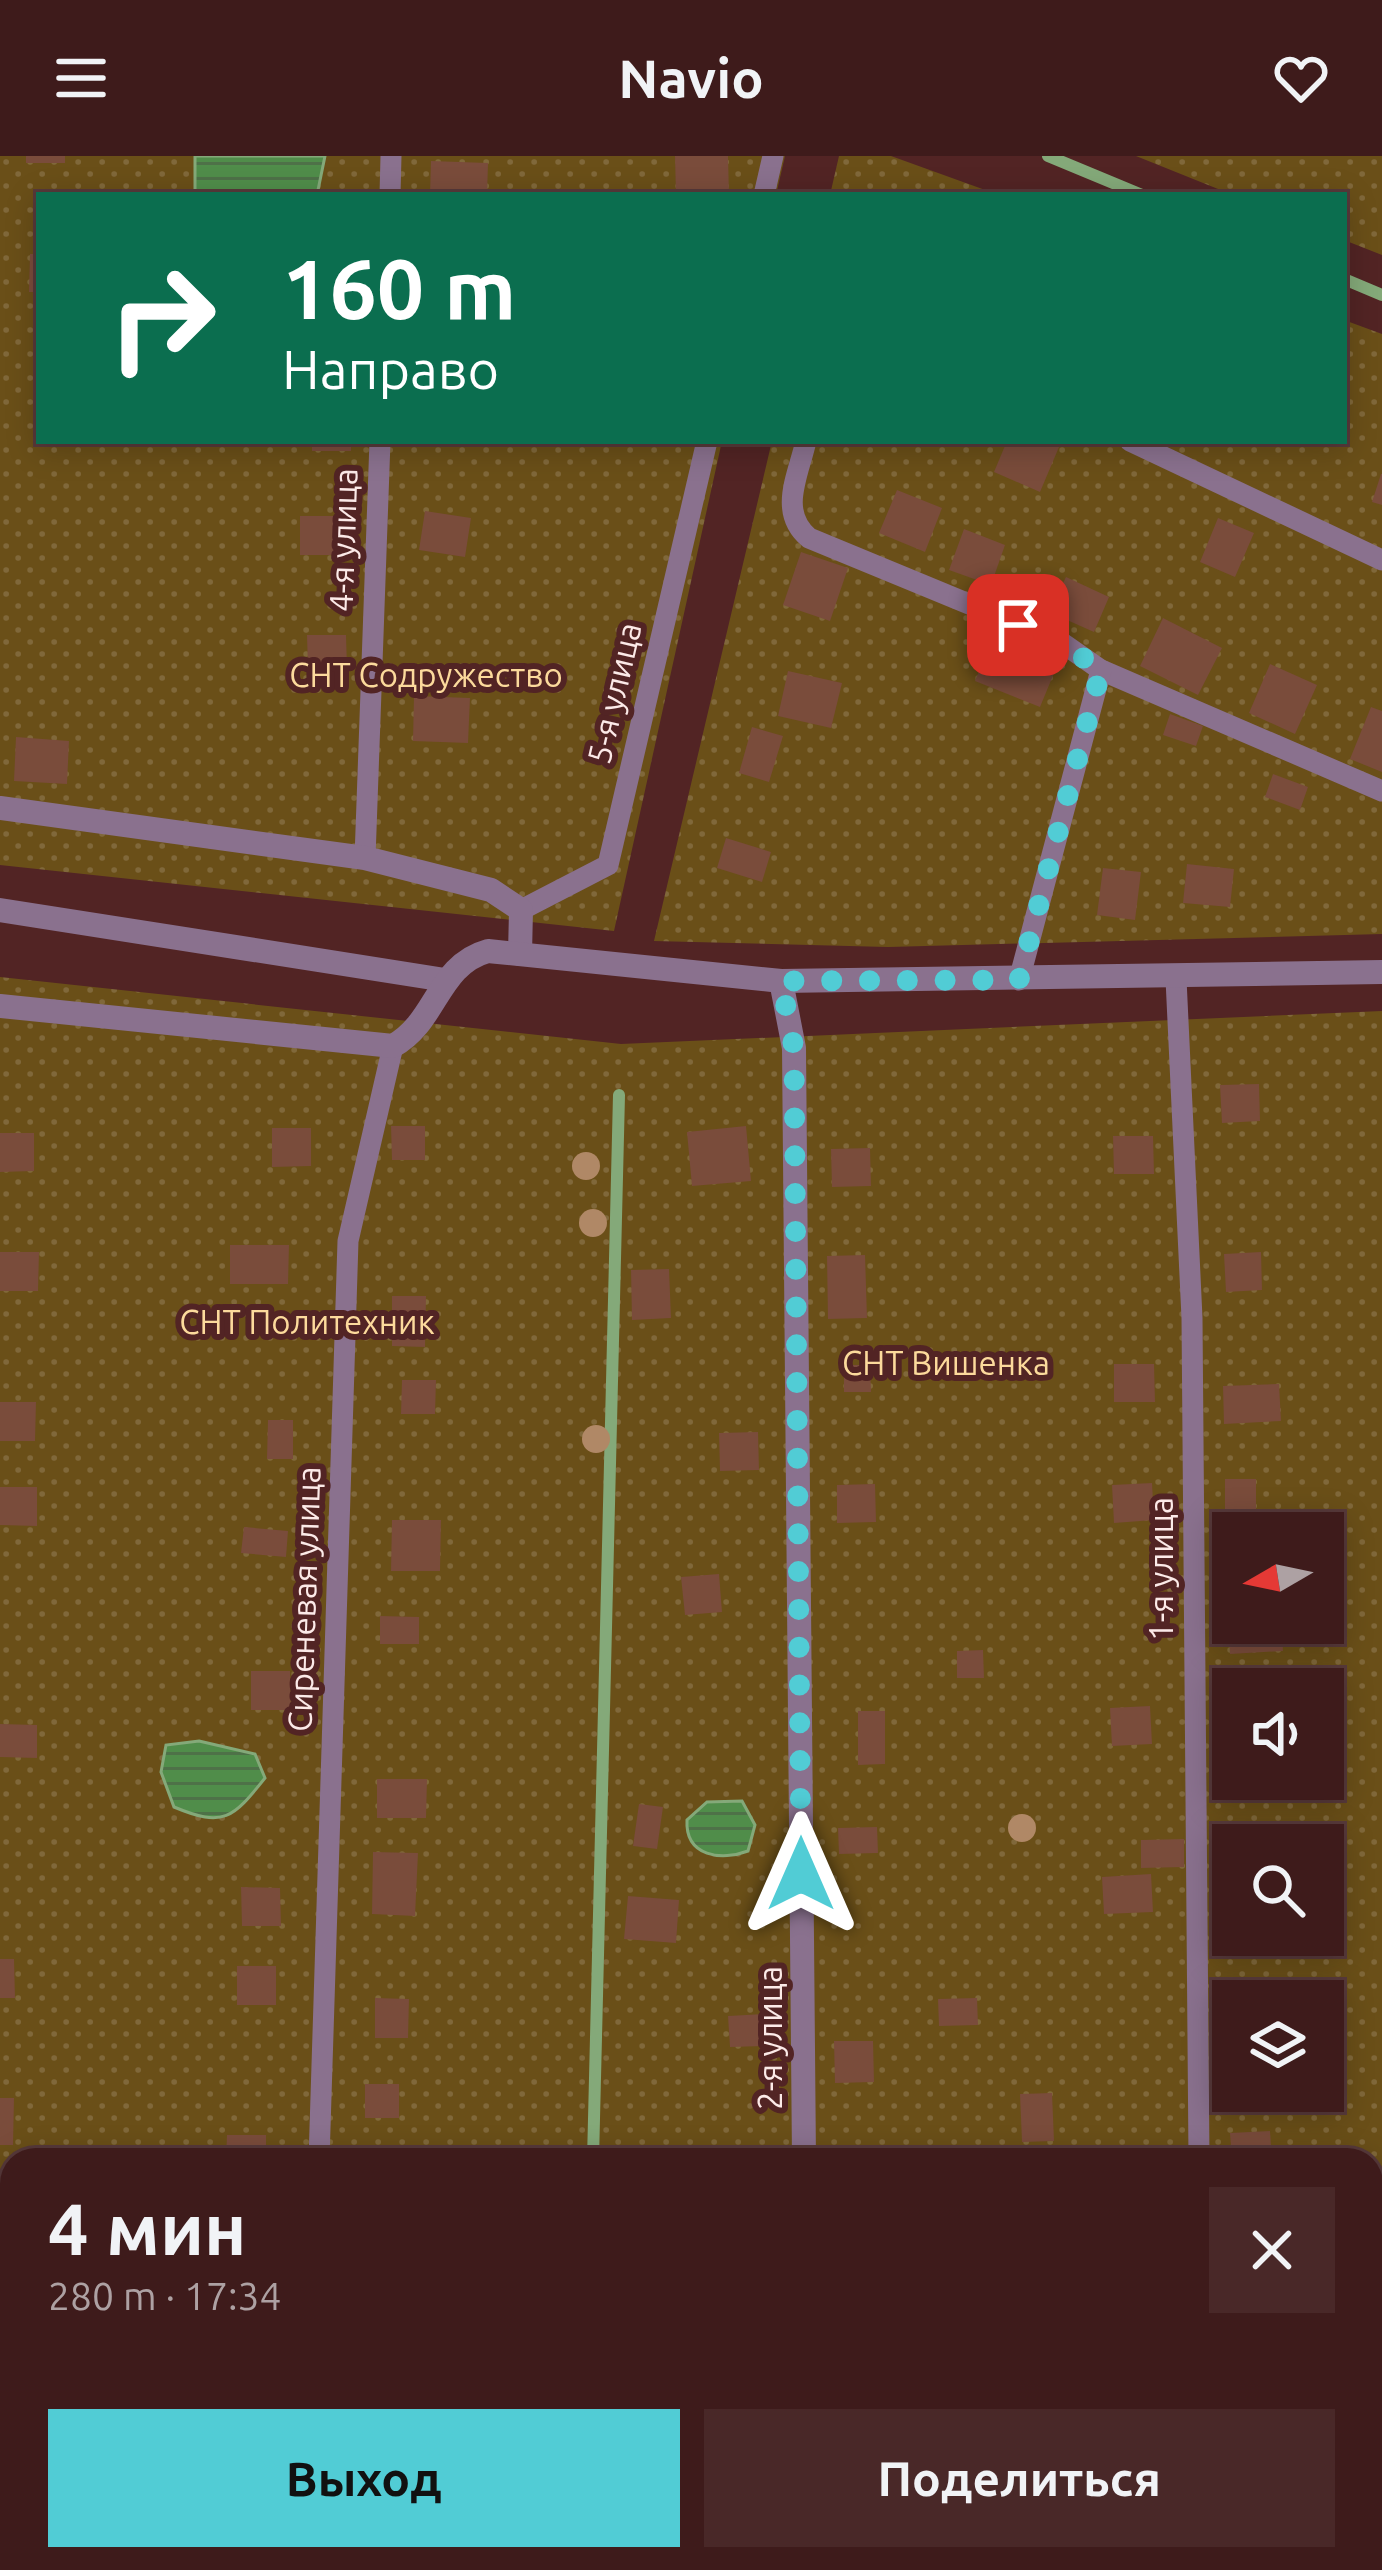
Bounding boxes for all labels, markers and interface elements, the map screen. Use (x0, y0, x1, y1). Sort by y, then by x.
icon: menu (48, 45, 114, 111)
icon: heart (1268, 45, 1334, 111)
text: Navio (618, 48, 764, 108)
icon: right (84, 240, 240, 396)
text: 160 m (282, 241, 516, 335)
text: Направо (282, 339, 499, 399)
street label: 4-я улица (322, 467, 363, 612)
pin (967, 574, 1069, 676)
icon: arrive (985, 592, 1051, 658)
street label: 5-я улица (579, 619, 648, 767)
park label: СНТ Содружество (289, 656, 563, 693)
park label: СНТ Политехник (179, 1303, 435, 1340)
park label: СНТ Вишенка (842, 1344, 1050, 1381)
street label: Сиреневая улица (280, 1466, 327, 1732)
street label: 1-я улица (1142, 1497, 1179, 1641)
north arrow (1212, 1512, 1344, 1644)
map controls (1212, 1512, 1344, 2112)
button: sound (1212, 1668, 1344, 1800)
position arrow (738, 1811, 864, 1937)
button: search (1212, 1824, 1344, 1956)
street label: 2-я улица (751, 1966, 788, 2110)
button: layers (1212, 1980, 1344, 2112)
button: close (1209, 2187, 1335, 2313)
text: 4 мин (48, 2188, 247, 2269)
text: 280 m · 17:34 (48, 2274, 282, 2317)
button: Выход (48, 2409, 680, 2547)
button: Поделиться (704, 2409, 1335, 2547)

